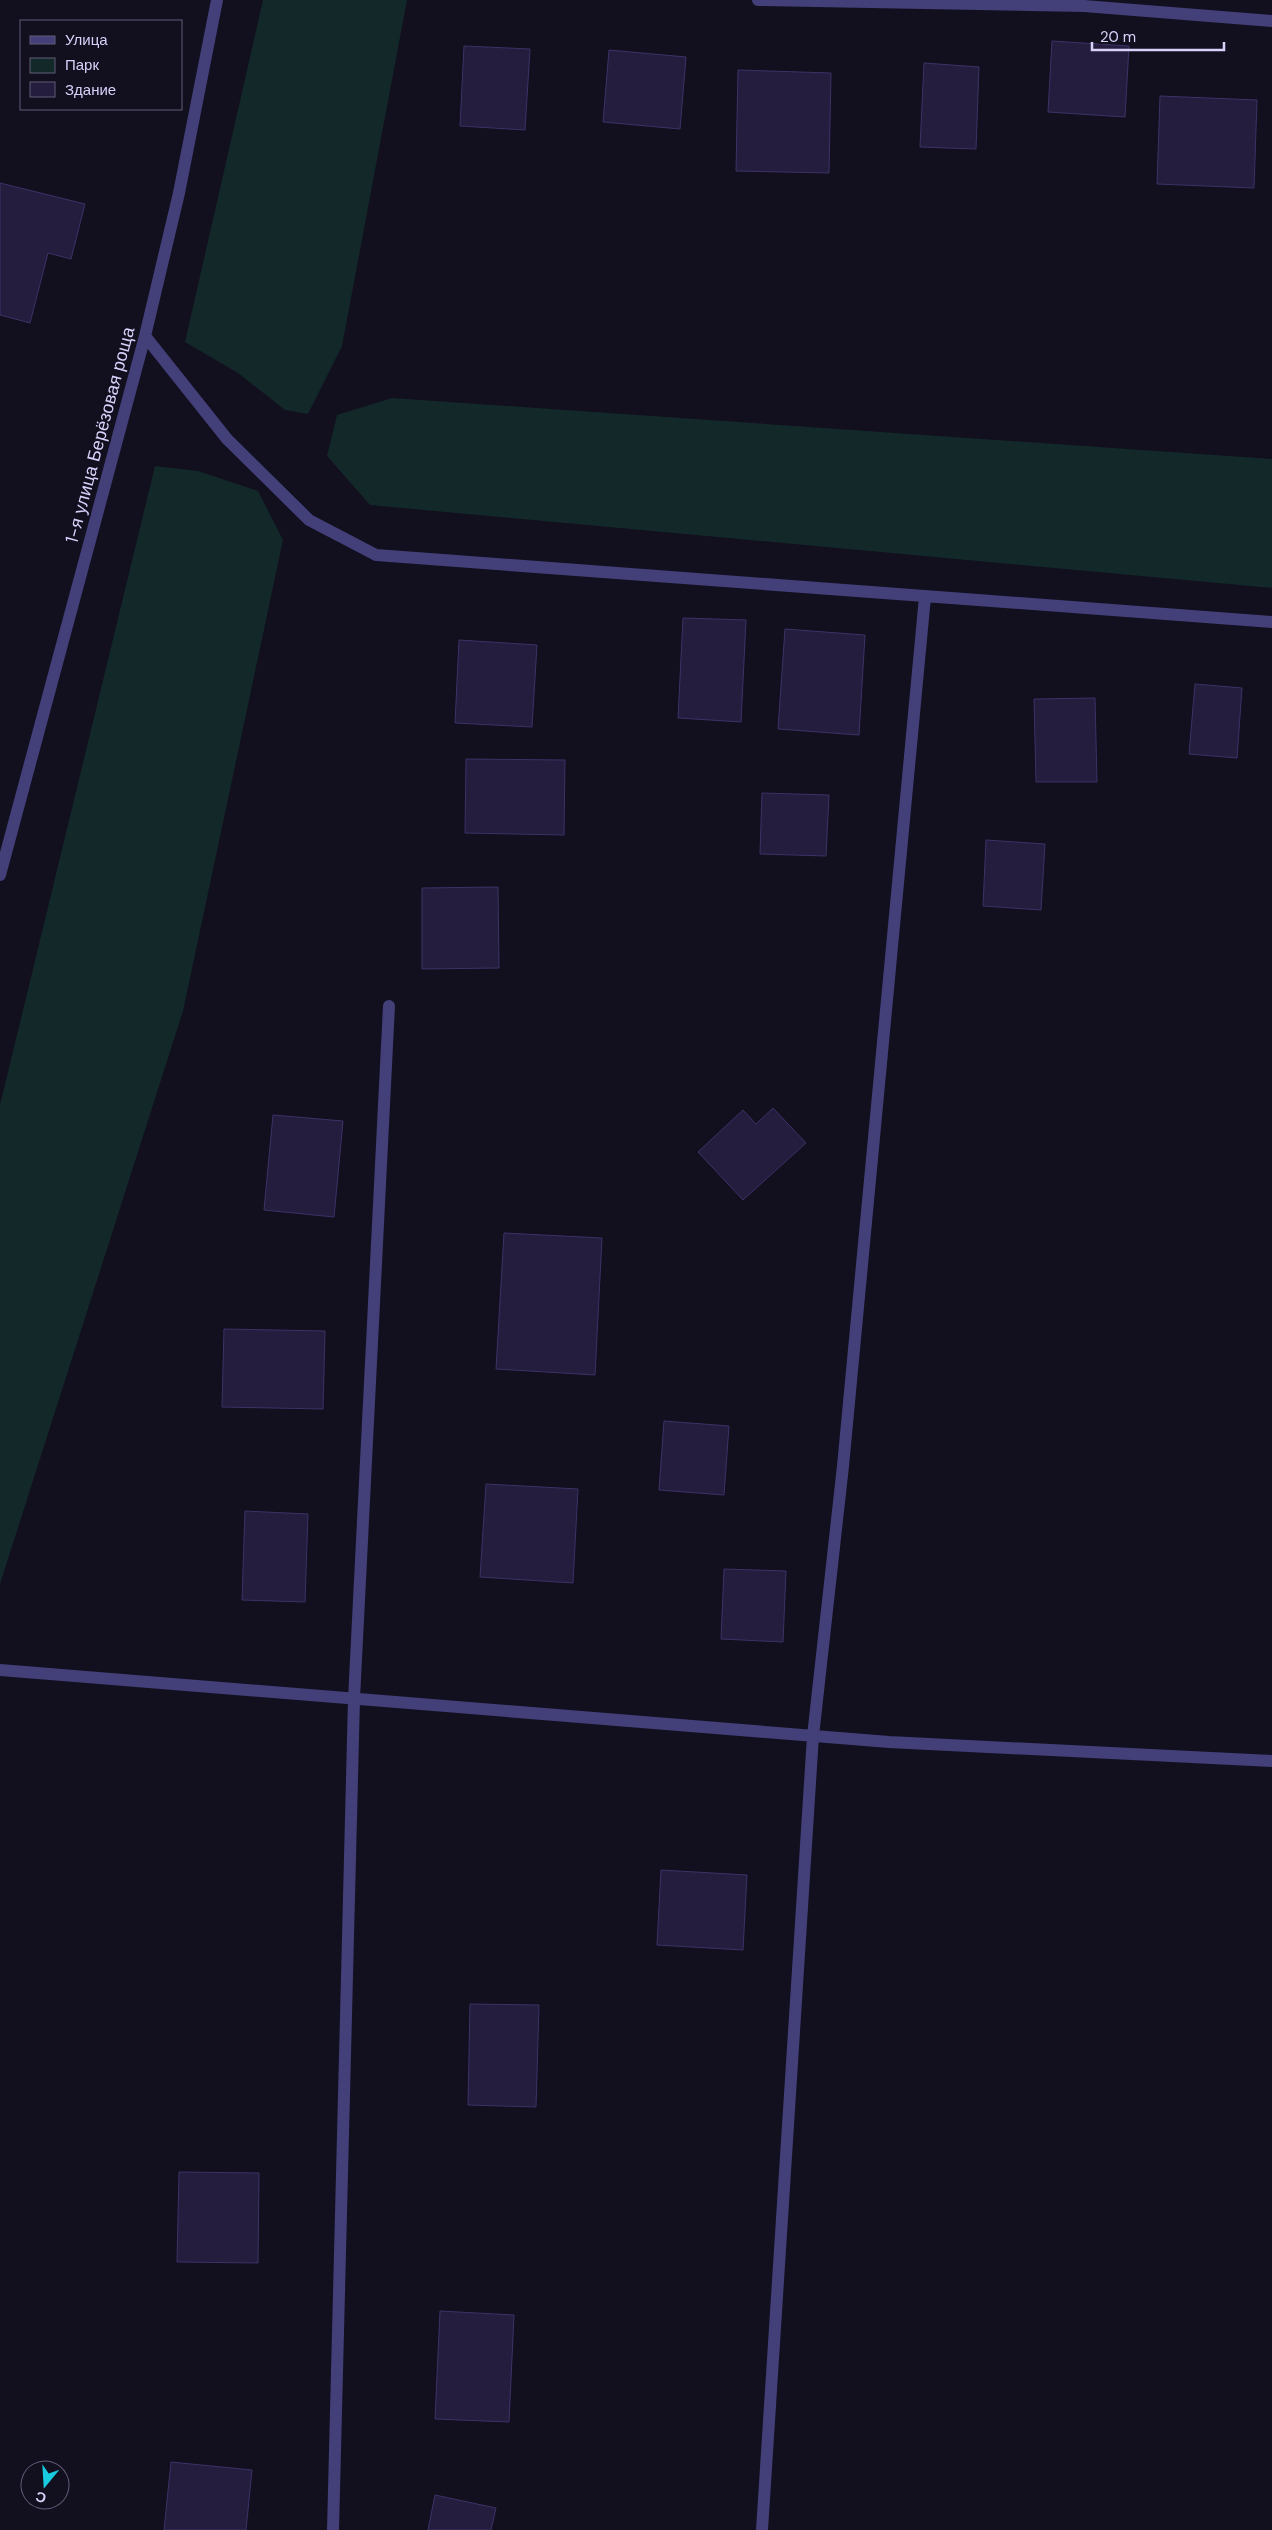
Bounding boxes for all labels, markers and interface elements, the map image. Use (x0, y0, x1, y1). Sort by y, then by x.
legend (20, 20, 182, 110)
scale bar (1092, 20, 1224, 52)
text: 20 m (1100, 27, 1136, 47)
text: Улица (65, 30, 108, 50)
text: Парк (65, 55, 99, 75)
text: Здание (65, 80, 116, 100)
street label: 1-я улица Берёзовая роща (60, 323, 141, 546)
north arrow (20, 2460, 70, 2510)
text: С (33, 2487, 49, 2507)

